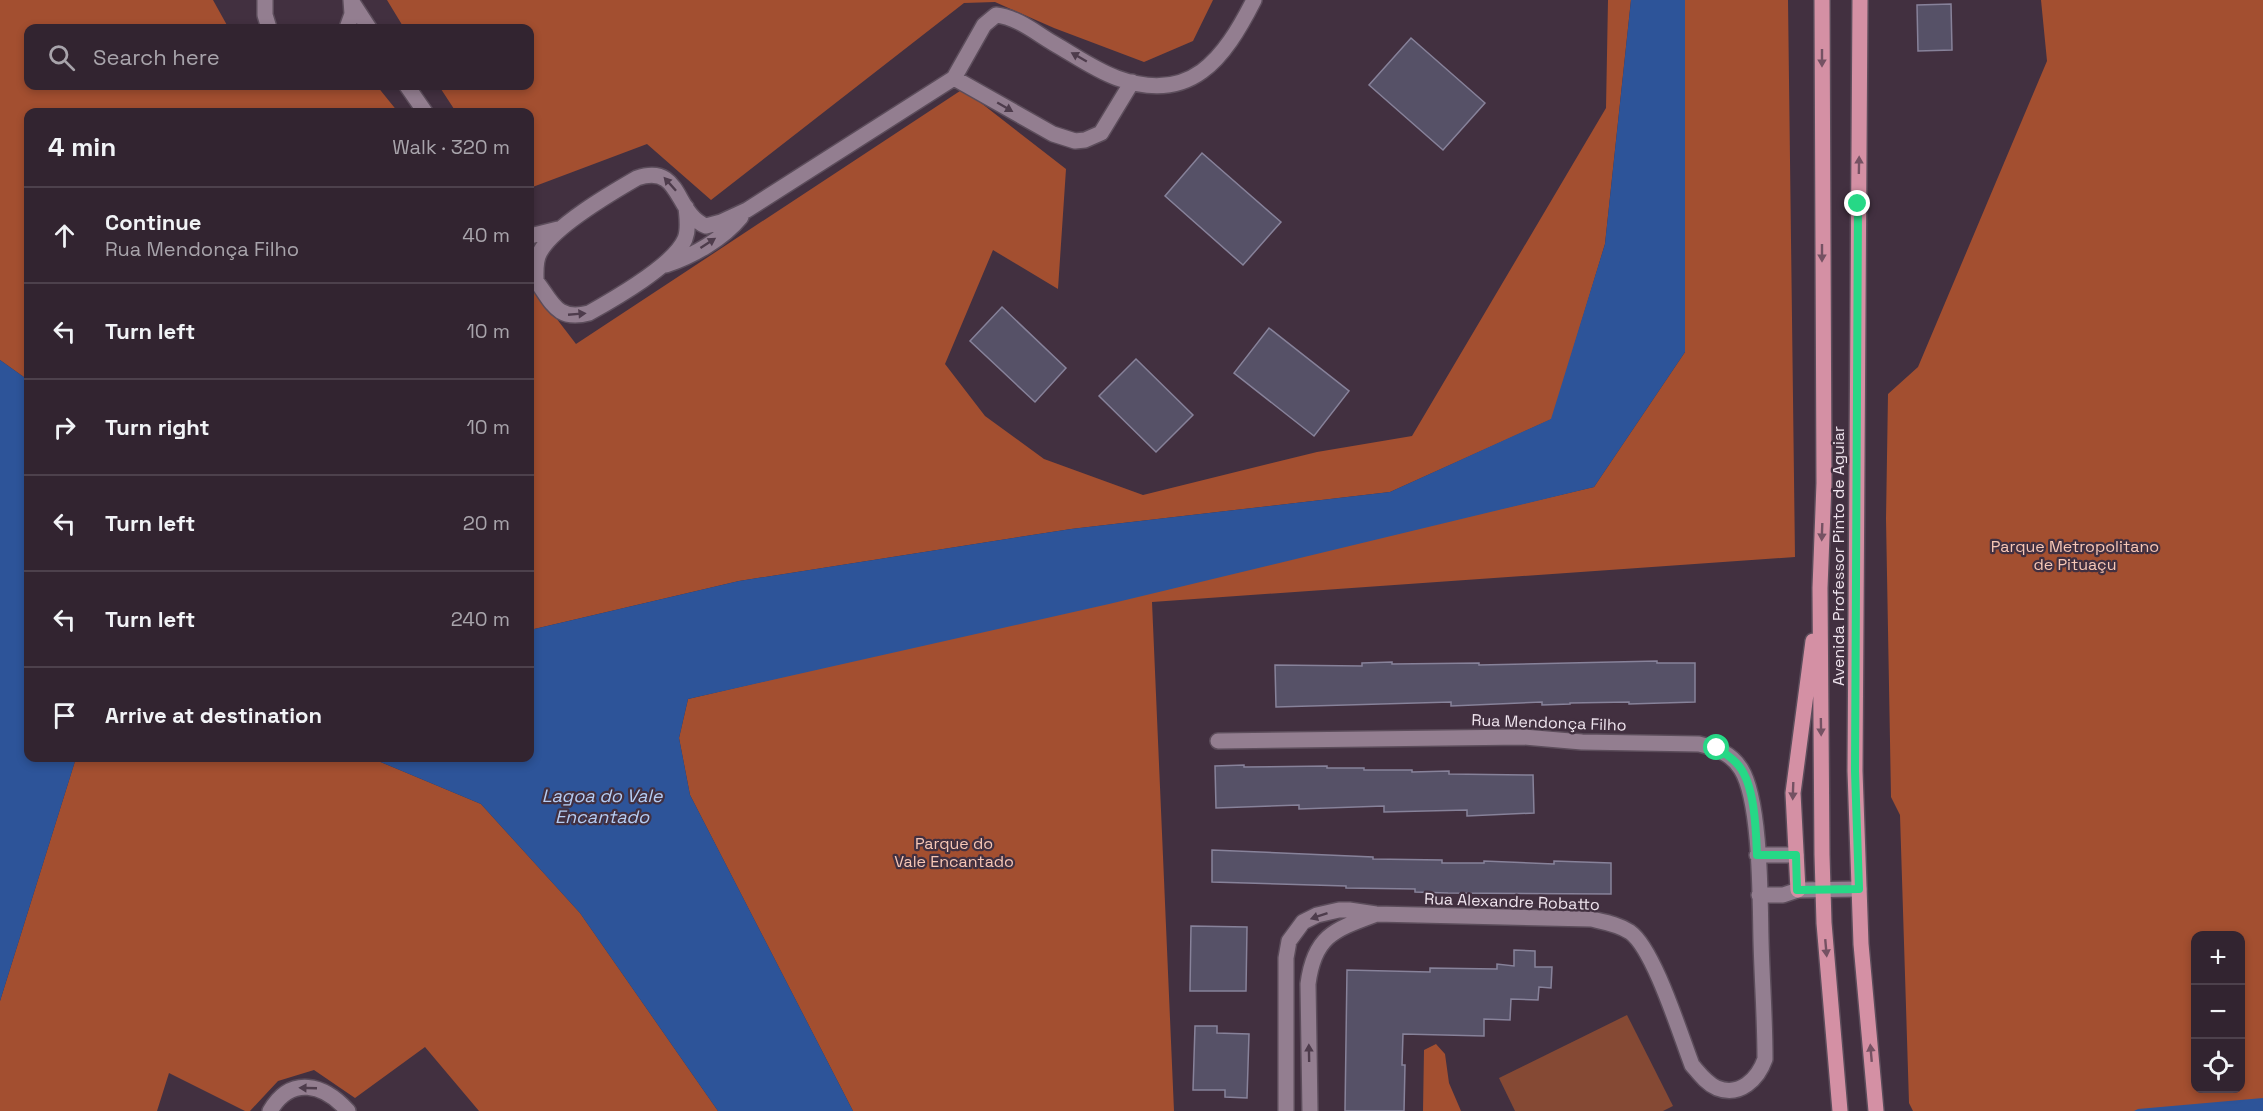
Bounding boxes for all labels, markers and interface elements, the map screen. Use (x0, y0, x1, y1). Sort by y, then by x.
search box (24, 24, 534, 90)
icon: search (45, 41, 78, 74)
text: Search here (93, 43, 220, 71)
one-way arrow (1817, 49, 1827, 68)
one-way arrow (1071, 52, 1087, 63)
one-way arrow (997, 102, 1014, 112)
text: 4 min (48, 130, 116, 164)
text: Walk · 320 m (392, 134, 510, 160)
one-way arrow (1854, 156, 1864, 175)
one-way arrow (663, 177, 677, 192)
route end (1844, 190, 1870, 216)
text: Continue (105, 208, 201, 236)
icon: ahead (48, 219, 81, 252)
text: 40 m (462, 222, 510, 248)
text: Rua Mendonça Filho (105, 236, 299, 262)
one-way arrow (700, 238, 716, 249)
one-way arrow (1817, 244, 1827, 263)
one-way arrow (568, 309, 587, 319)
icon: left (48, 315, 81, 348)
text: Turn left (105, 317, 195, 345)
text: 10 m (466, 318, 510, 344)
icon: right (48, 411, 81, 444)
text: Turn right (105, 413, 210, 441)
text: 10 m (466, 414, 510, 440)
street label: Avenida Professor Pinto de Aguiar (1828, 426, 1849, 686)
icon: left (48, 507, 81, 540)
text: Turn left (105, 509, 195, 537)
text: 20 m (463, 510, 510, 536)
one-way arrow (1817, 523, 1827, 542)
park label: Parque Metropolitano de Pituaçu (1991, 536, 2159, 575)
icon: left (48, 603, 81, 636)
text: Turn left (105, 605, 195, 633)
text: 240 m (451, 606, 510, 632)
icon: arrive (48, 699, 81, 732)
text: Arrive at destination (105, 701, 322, 729)
street label: Rua Mendonça Filho (1471, 709, 1627, 736)
one-way arrow (1816, 718, 1826, 737)
route start (1703, 734, 1729, 760)
one-way arrow (1789, 782, 1798, 801)
water label: Lagoa do Vale Encantado (542, 784, 664, 828)
park label: Parque do Vale Encantado (894, 833, 1014, 872)
street label: Rua Alexandre Robatto (1424, 888, 1600, 915)
one-way arrow (1310, 911, 1328, 921)
map controls (2191, 931, 2245, 1093)
button: + (2191, 931, 2245, 985)
one-way arrow (1821, 939, 1831, 958)
button: − (2191, 985, 2245, 1039)
button: locate (2191, 1039, 2245, 1093)
one-way arrow (1304, 1043, 1314, 1062)
one-way arrow (1866, 1043, 1876, 1062)
one-way arrow (298, 1084, 317, 1093)

